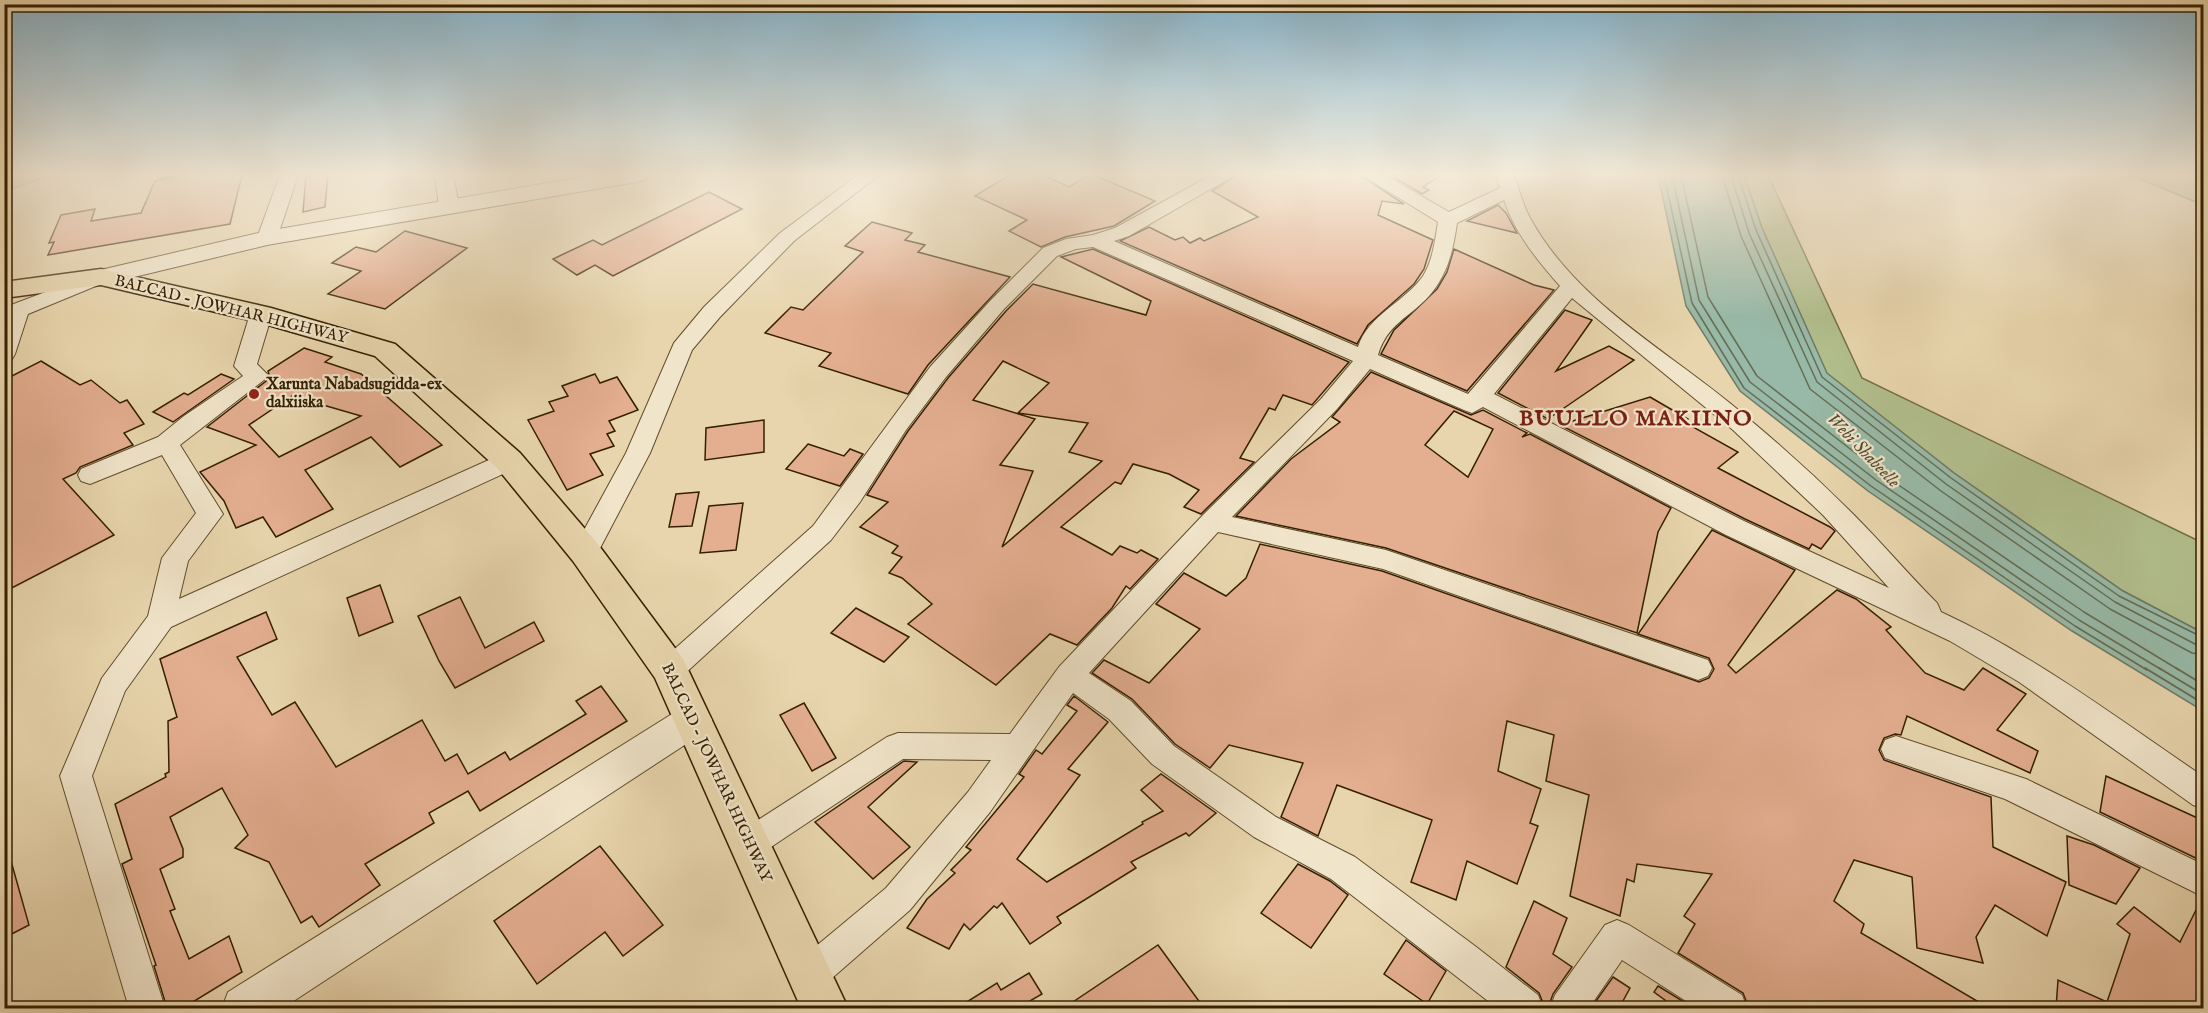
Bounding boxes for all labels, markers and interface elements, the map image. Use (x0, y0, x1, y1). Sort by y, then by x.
street label: BALCAD - JOWHAR HIGHWAY (112, 271, 351, 349)
place label: Xarunta Nabadsugidda-ex dalxiiska (265, 375, 442, 413)
marker: Xarunta Nabadsugidda-ex dalxiiska (247, 387, 261, 401)
district label: BUULLO MAKIINO (1519, 405, 1753, 433)
water label: Webi Shabeelle (1821, 409, 1905, 493)
street label: BALCAD - JOWHAR HIGHWAY (656, 660, 776, 887)

